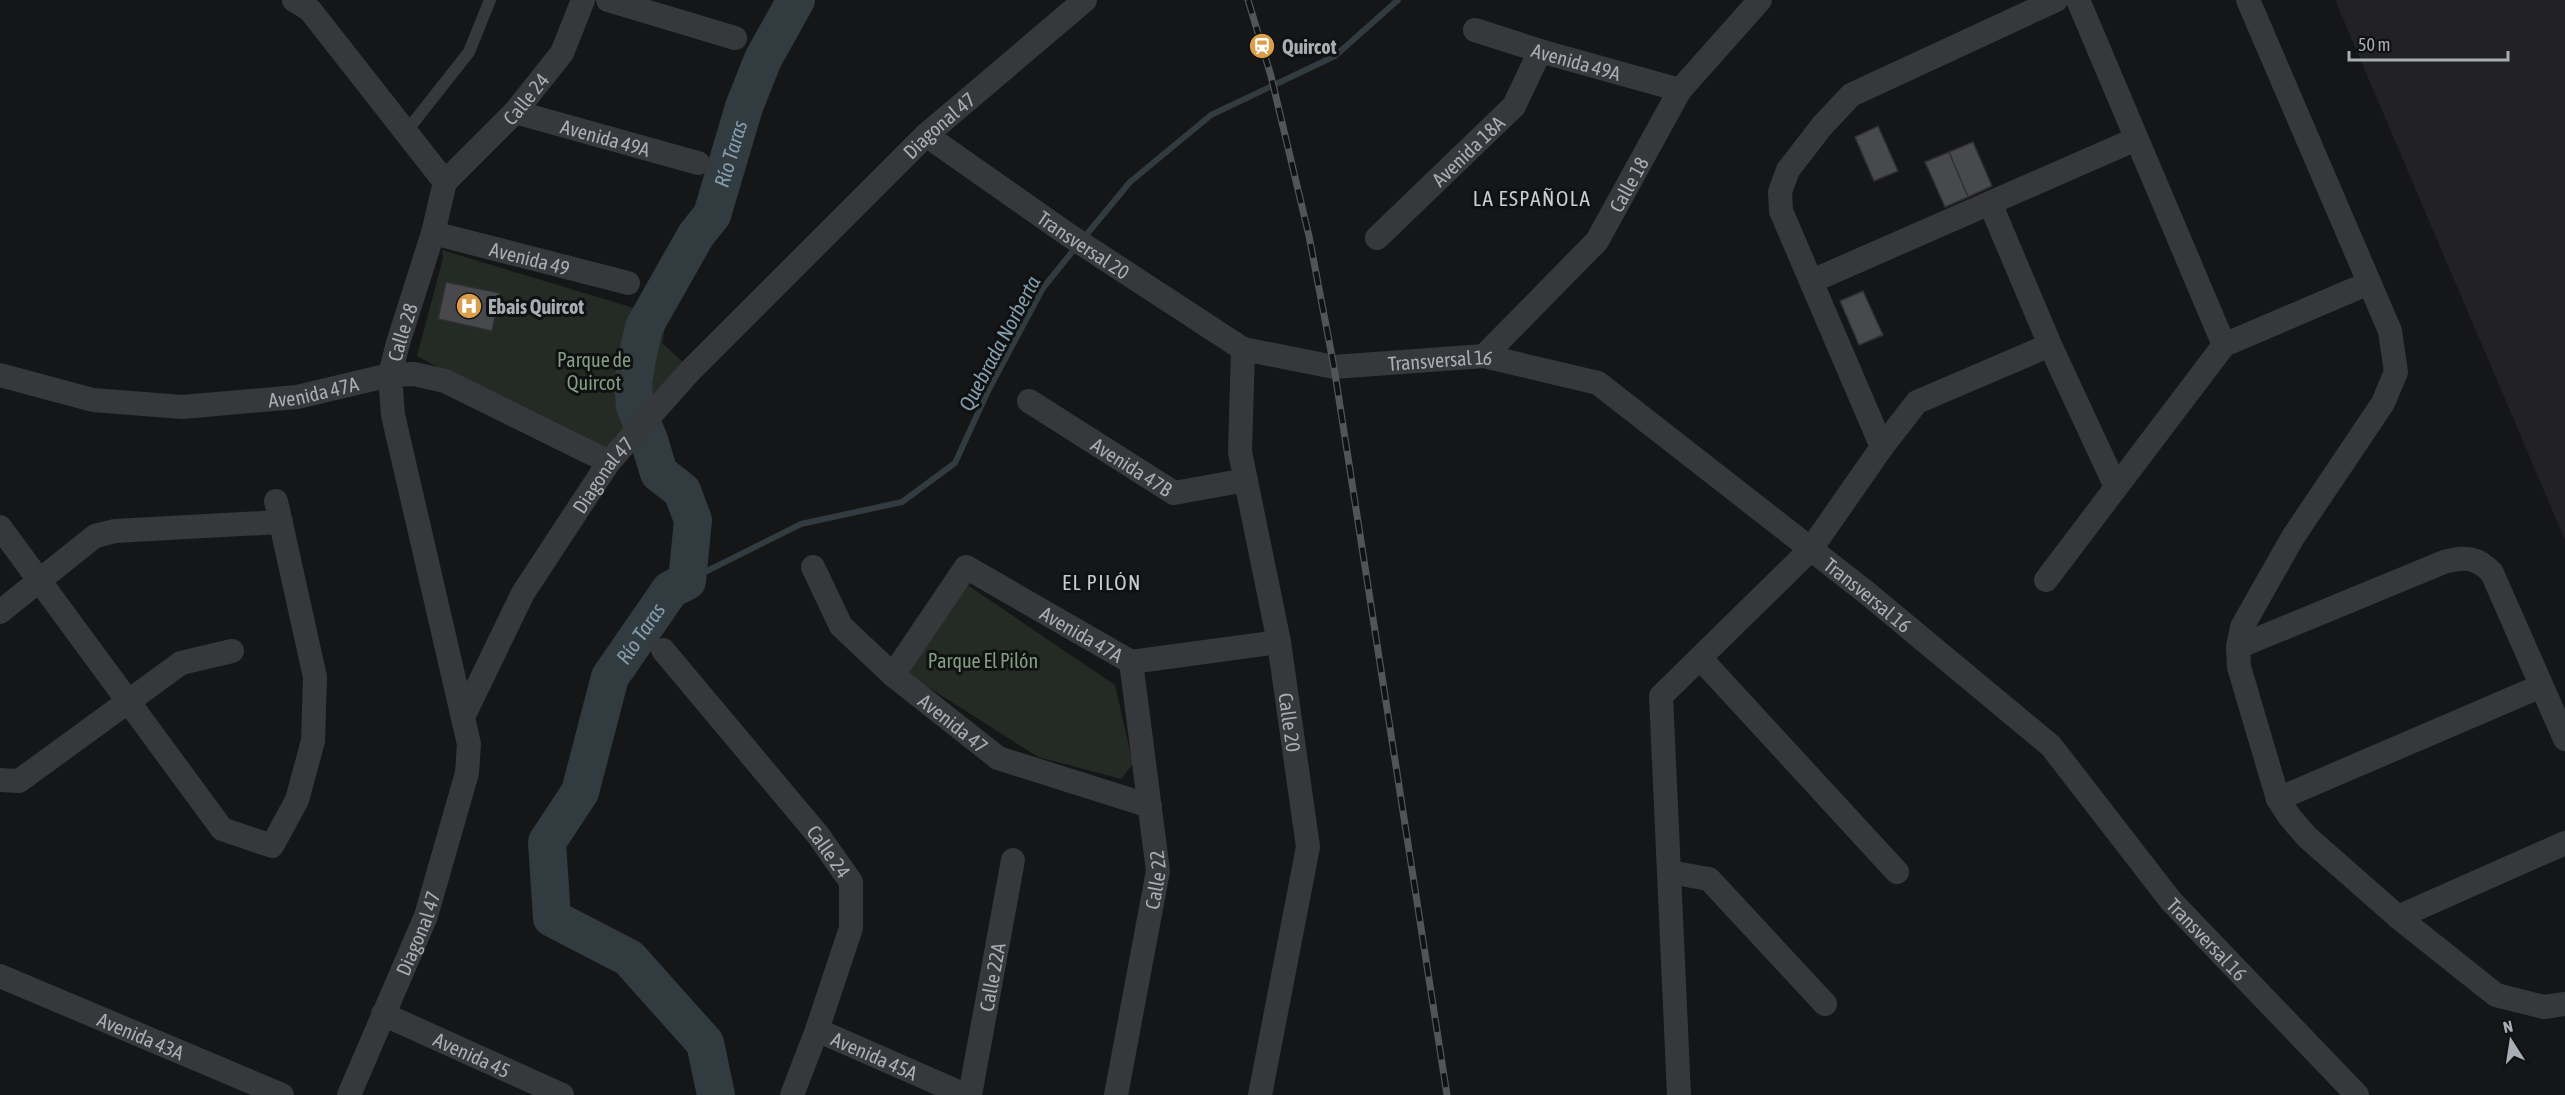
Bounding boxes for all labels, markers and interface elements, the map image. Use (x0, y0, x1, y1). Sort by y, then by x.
scale bar (2349, 24, 2508, 62)
station icon: Quircot (1247, 31, 1277, 61)
text: 50 m (2358, 34, 2390, 55)
place label: Quircot (1282, 35, 1337, 58)
street label: Avenida 49A (1529, 38, 1624, 85)
street label: Calle 24 (498, 68, 553, 129)
street label: Diagonal 47 (898, 87, 980, 163)
street label: Avenida 18A (1427, 110, 1509, 191)
street label: Avenida 49A (558, 114, 653, 161)
water label: Río Taras (709, 117, 751, 190)
street label: Calle 18 (1604, 153, 1653, 216)
district label: LA ESPAÑOLA (1473, 186, 1591, 210)
street label: Transversal 20 (1033, 206, 1134, 283)
street label: Avenida 49 (487, 237, 572, 279)
water label: Quebrada Norberta (953, 271, 1045, 415)
hospital icon: Ebais Quircot (454, 291, 484, 321)
place label: Ebais Quircot (488, 295, 584, 318)
street label: Calle 28 (382, 300, 421, 363)
street label: Transversal 16 (1387, 345, 1495, 375)
park label: Parque de Quircot (557, 348, 631, 394)
street label: Avenida 47A (267, 371, 361, 411)
street label: Diagonal 47 (567, 432, 638, 517)
street label: Avenida 47B (1087, 432, 1177, 501)
street label: Transversal 16 (1820, 553, 1916, 637)
district label: EL PILÓN (1062, 570, 1142, 594)
water label: Río Taras (611, 598, 670, 668)
street label: Avenida 47A (1036, 601, 1127, 667)
park label: Parque El Pilón (928, 649, 1038, 672)
street label: Avenida 47 (914, 689, 993, 757)
street label: Calle 20 (1275, 691, 1306, 753)
street label: Calle 24 (803, 820, 856, 882)
street label: Calle 22 (1140, 849, 1170, 911)
street label: Diagonal 47 (390, 888, 444, 979)
street label: Transversal 16 (2163, 893, 2252, 985)
street label: Calle 22A (974, 941, 1009, 1013)
street label: Avenida 43A (94, 1007, 188, 1064)
north arrow (2481, 1011, 2541, 1071)
text: N (2501, 1017, 2514, 1036)
street label: Avenida 45A (828, 1026, 921, 1084)
street label: Avenida 45 (430, 1027, 514, 1082)

